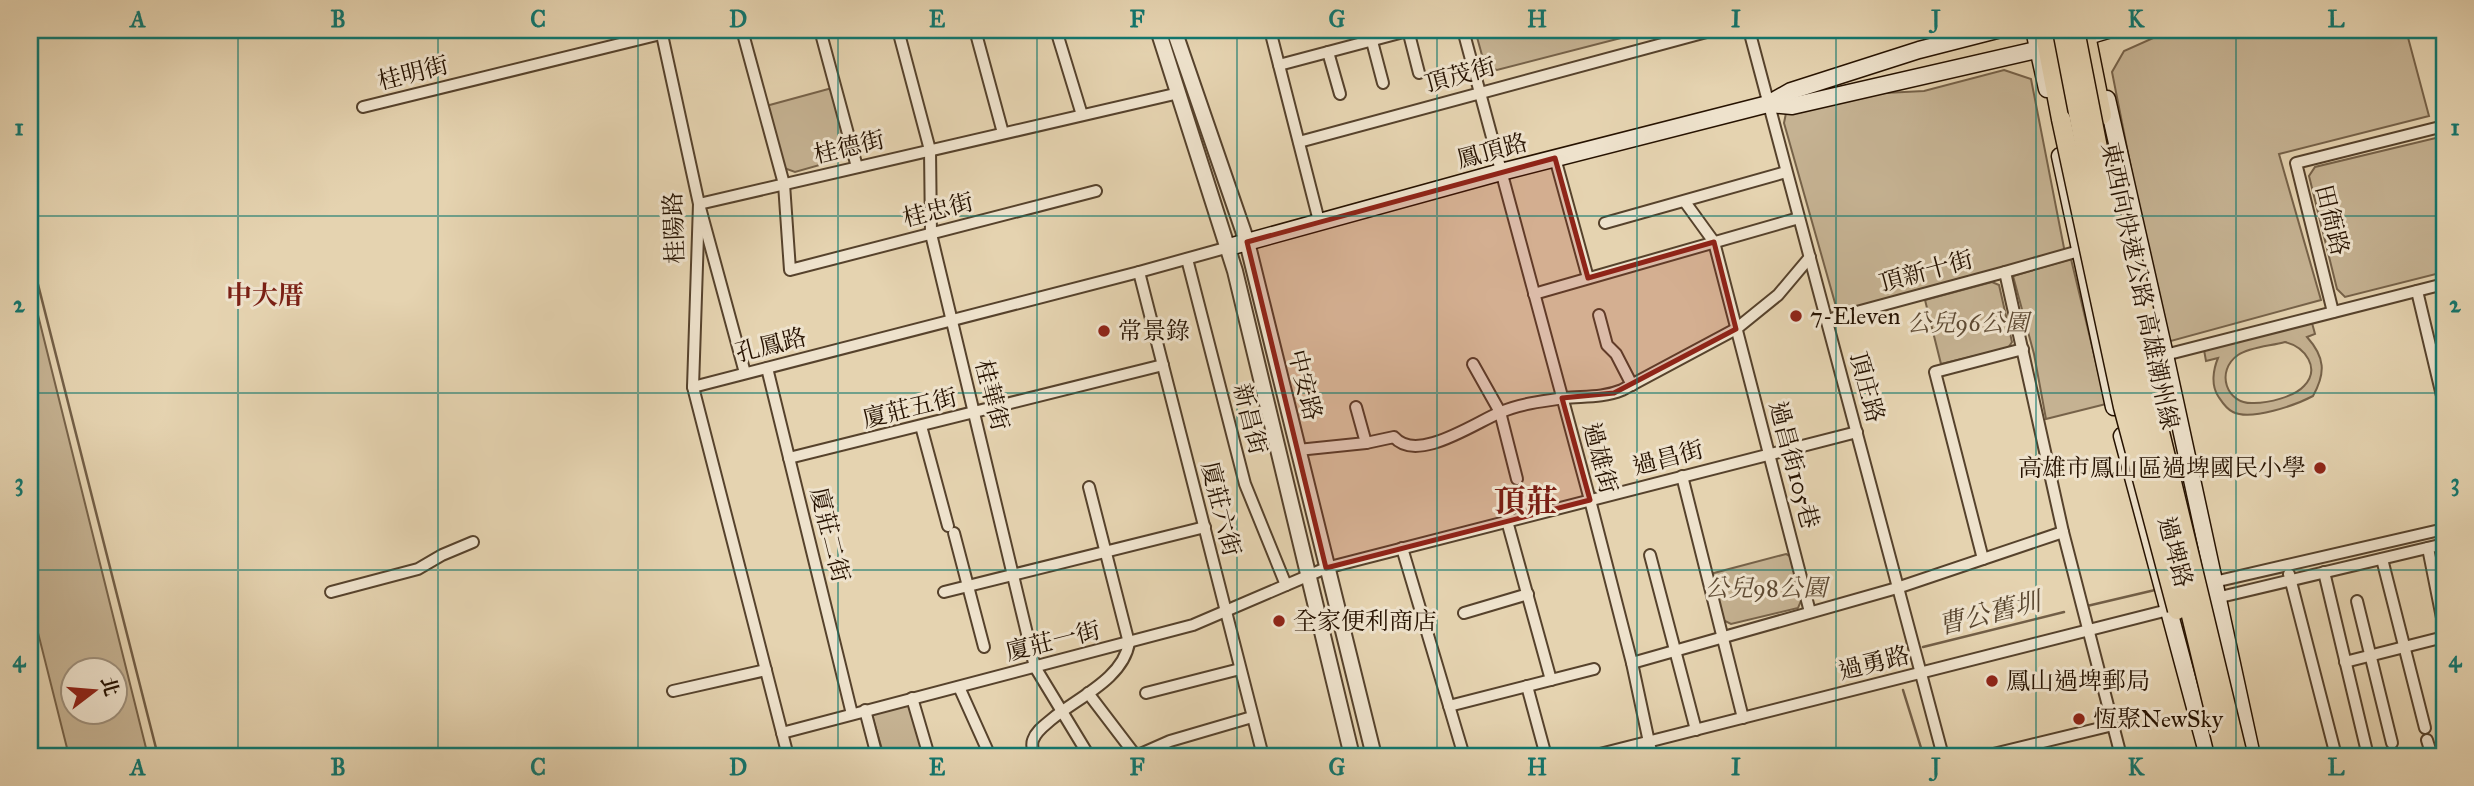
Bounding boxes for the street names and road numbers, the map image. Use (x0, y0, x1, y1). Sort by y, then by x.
street label: 桂明街 (374, 50, 452, 96)
street label: 頂茂街 (1421, 51, 1499, 99)
street label: 桂德街 (811, 124, 887, 170)
street label: 鳳頂路 (1453, 127, 1531, 175)
street label: 東西向快速公路 高雄潮州線 (2095, 139, 2185, 433)
street label: 田衙路 (2309, 181, 2355, 259)
street label: 桂忠街 (899, 187, 977, 233)
street label: 桂陽路 (658, 191, 690, 265)
street label: 頂新十街 (1876, 244, 1976, 298)
street label: 孔鳳路 (732, 322, 810, 368)
street label: 中安路 (1282, 346, 1328, 424)
street label: 頂庄路 (1843, 348, 1891, 426)
street label: 桂華街 (969, 356, 1015, 434)
street label: 新昌街 (1227, 380, 1273, 458)
street label: 廈莊五街 (860, 382, 960, 434)
street label: 過昌街105巷 (1763, 398, 1825, 532)
street label: 過雄街 (1576, 419, 1624, 497)
street label: 過昌街 (1629, 434, 1707, 482)
street label: 廈莊六街 (1195, 459, 1247, 559)
street label: 廈莊二街 (804, 485, 856, 585)
street label: 過埤路 (2151, 513, 2199, 591)
street label: 廈莊一街 (1003, 615, 1103, 667)
street label: 過勇路 (1835, 640, 1913, 686)

